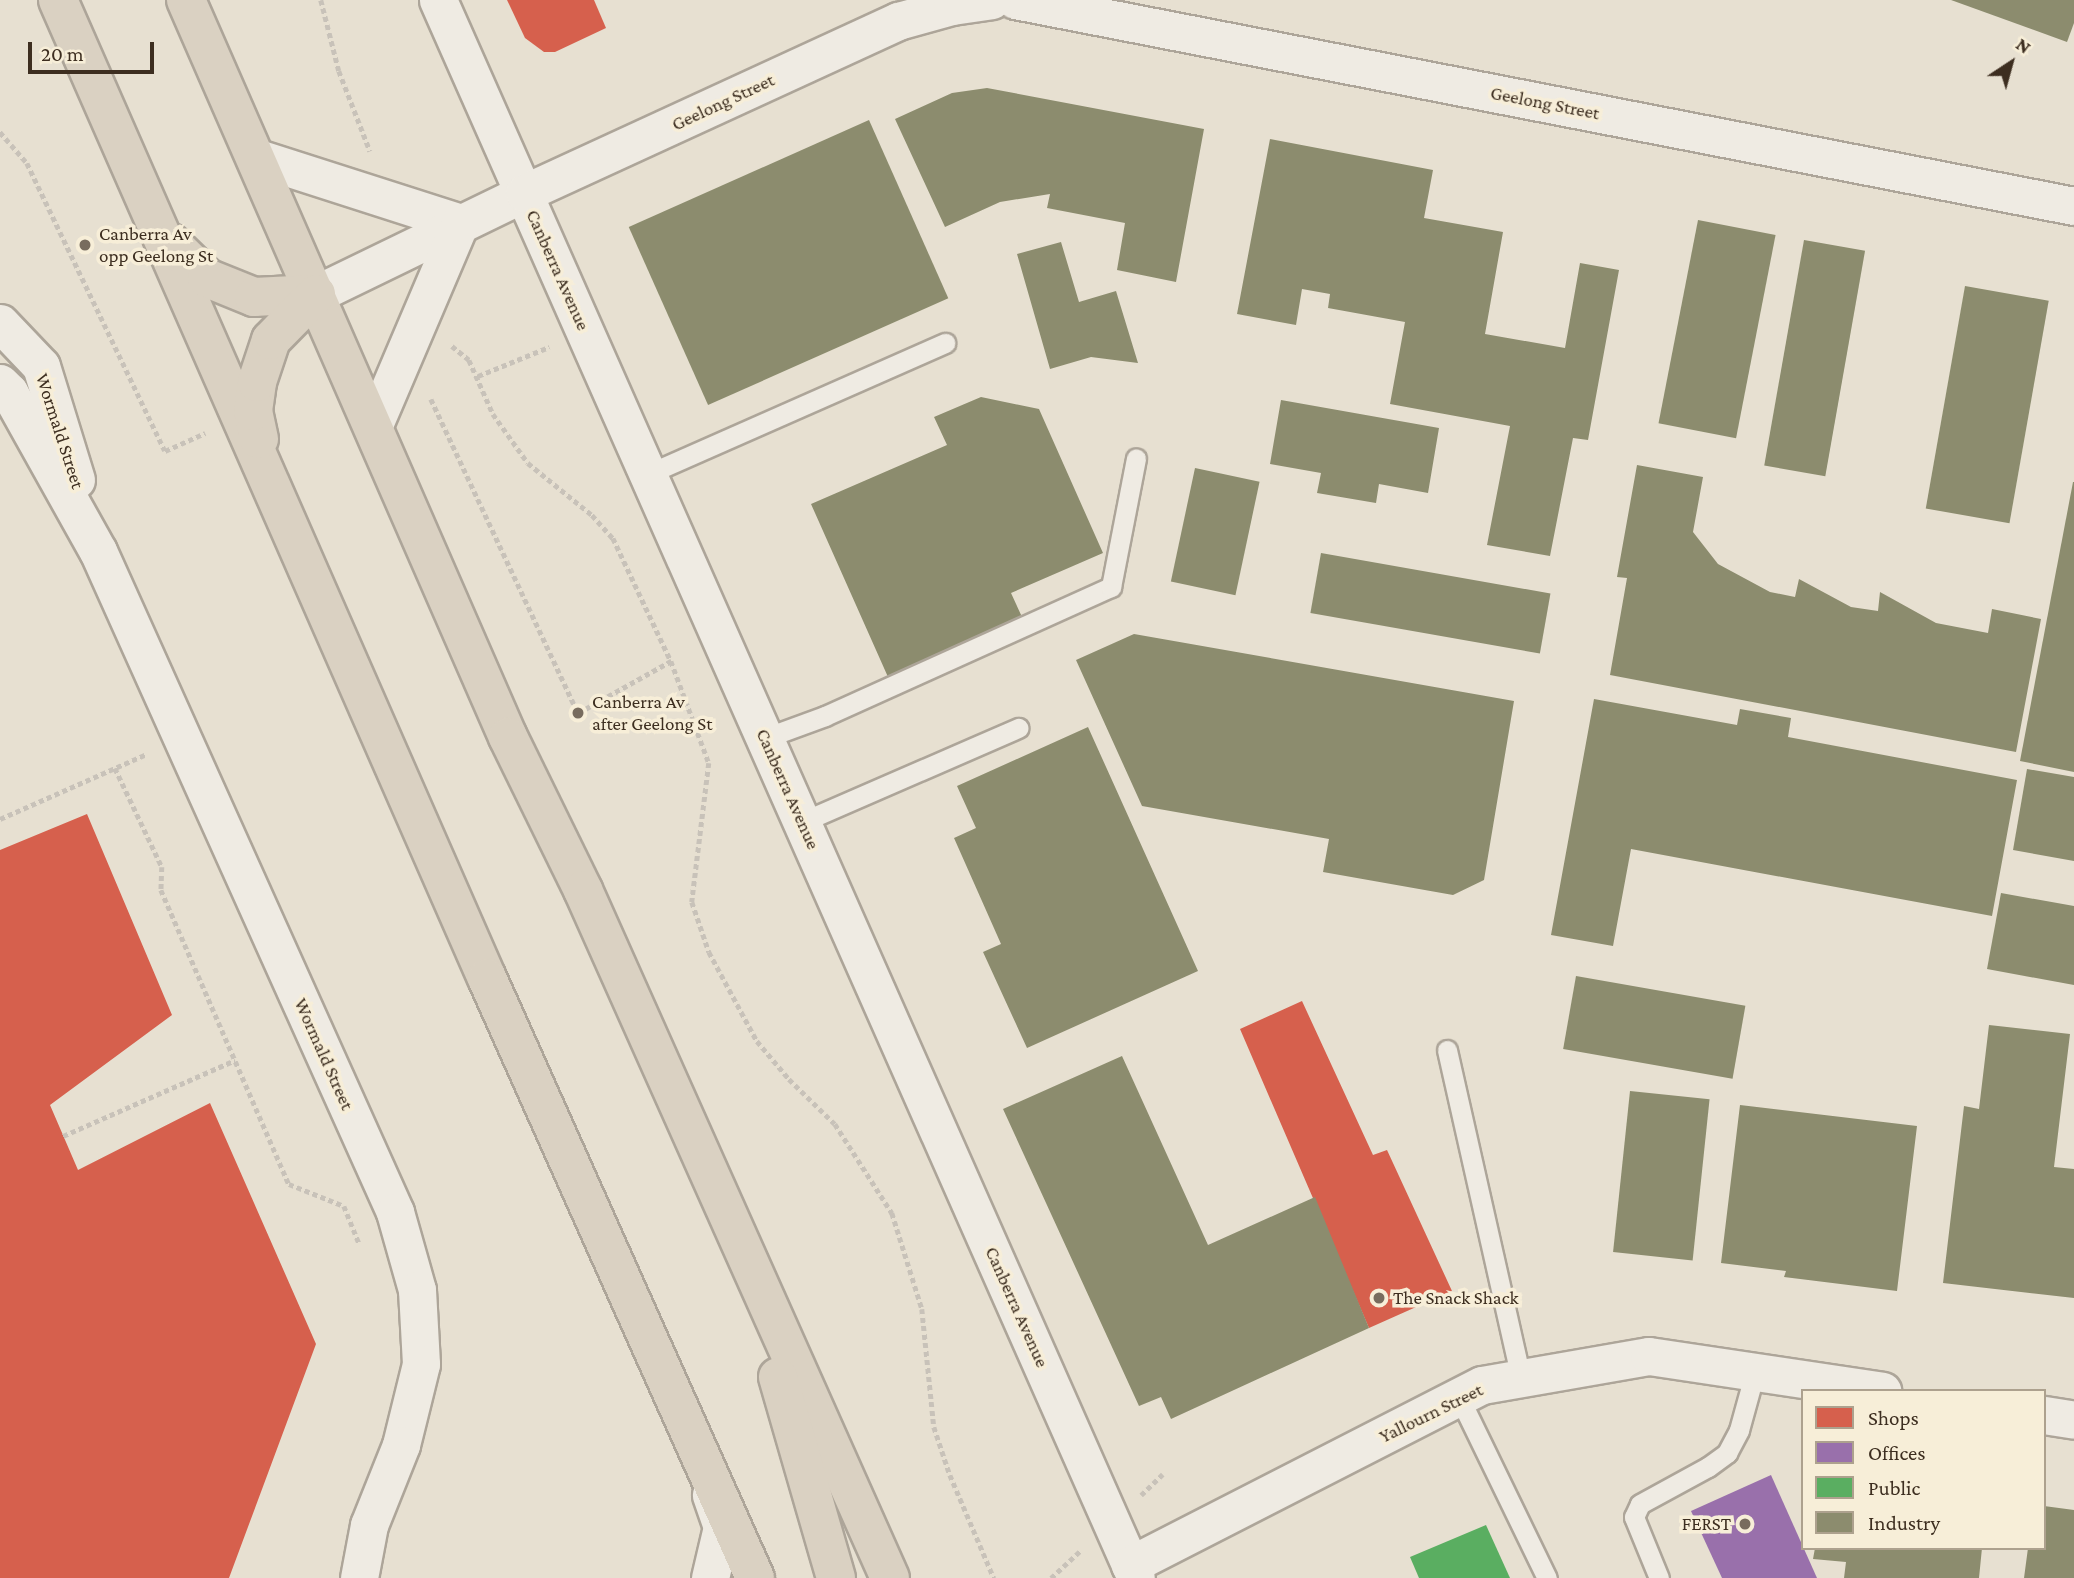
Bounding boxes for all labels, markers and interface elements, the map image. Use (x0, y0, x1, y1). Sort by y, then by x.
scale bar (32, 28, 158, 72)
north arrow (1976, 28, 2046, 98)
text: N (2012, 33, 2035, 58)
text: 20 m (41, 42, 84, 66)
street label: Geelong Street (668, 68, 778, 136)
street label: Geelong Street (1489, 81, 1601, 125)
street label: Canberra Avenue (521, 206, 595, 334)
place label: Canberra Av opp Geelong St (99, 223, 213, 267)
marker: Canberra Av opp Geelong St (77, 237, 93, 253)
street label: Wormald Street (31, 370, 89, 492)
place label: Canberra Av after Geelong St (592, 691, 713, 735)
marker: Canberra Av after Geelong St (570, 705, 586, 721)
street label: Canberra Avenue (751, 725, 825, 853)
street label: Wormald Street (289, 995, 359, 1113)
street label: Canberra Avenue (980, 1243, 1054, 1371)
place label: The Snack Shack (1393, 1287, 1519, 1309)
marker: The Snack Shack (1371, 1290, 1387, 1306)
street label: Yallourn Street (1376, 1378, 1486, 1448)
legend (1801, 1389, 2046, 1550)
text: Shops (1868, 1406, 1919, 1430)
text: Offices (1868, 1441, 1926, 1465)
text: Public (1868, 1476, 1920, 1500)
text: Industry (1868, 1511, 1940, 1535)
place label: FERST (1682, 1513, 1731, 1535)
marker: FERST (1737, 1516, 1753, 1532)

